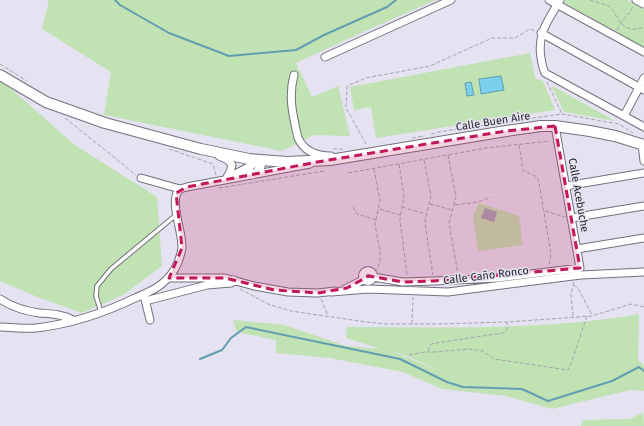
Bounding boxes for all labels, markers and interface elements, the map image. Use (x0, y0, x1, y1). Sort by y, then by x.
street label: Calle Buen Aire (455, 109, 531, 134)
street label: Calle Acebuche (566, 157, 591, 233)
street label: Calle Caño Ronco (443, 264, 529, 287)

